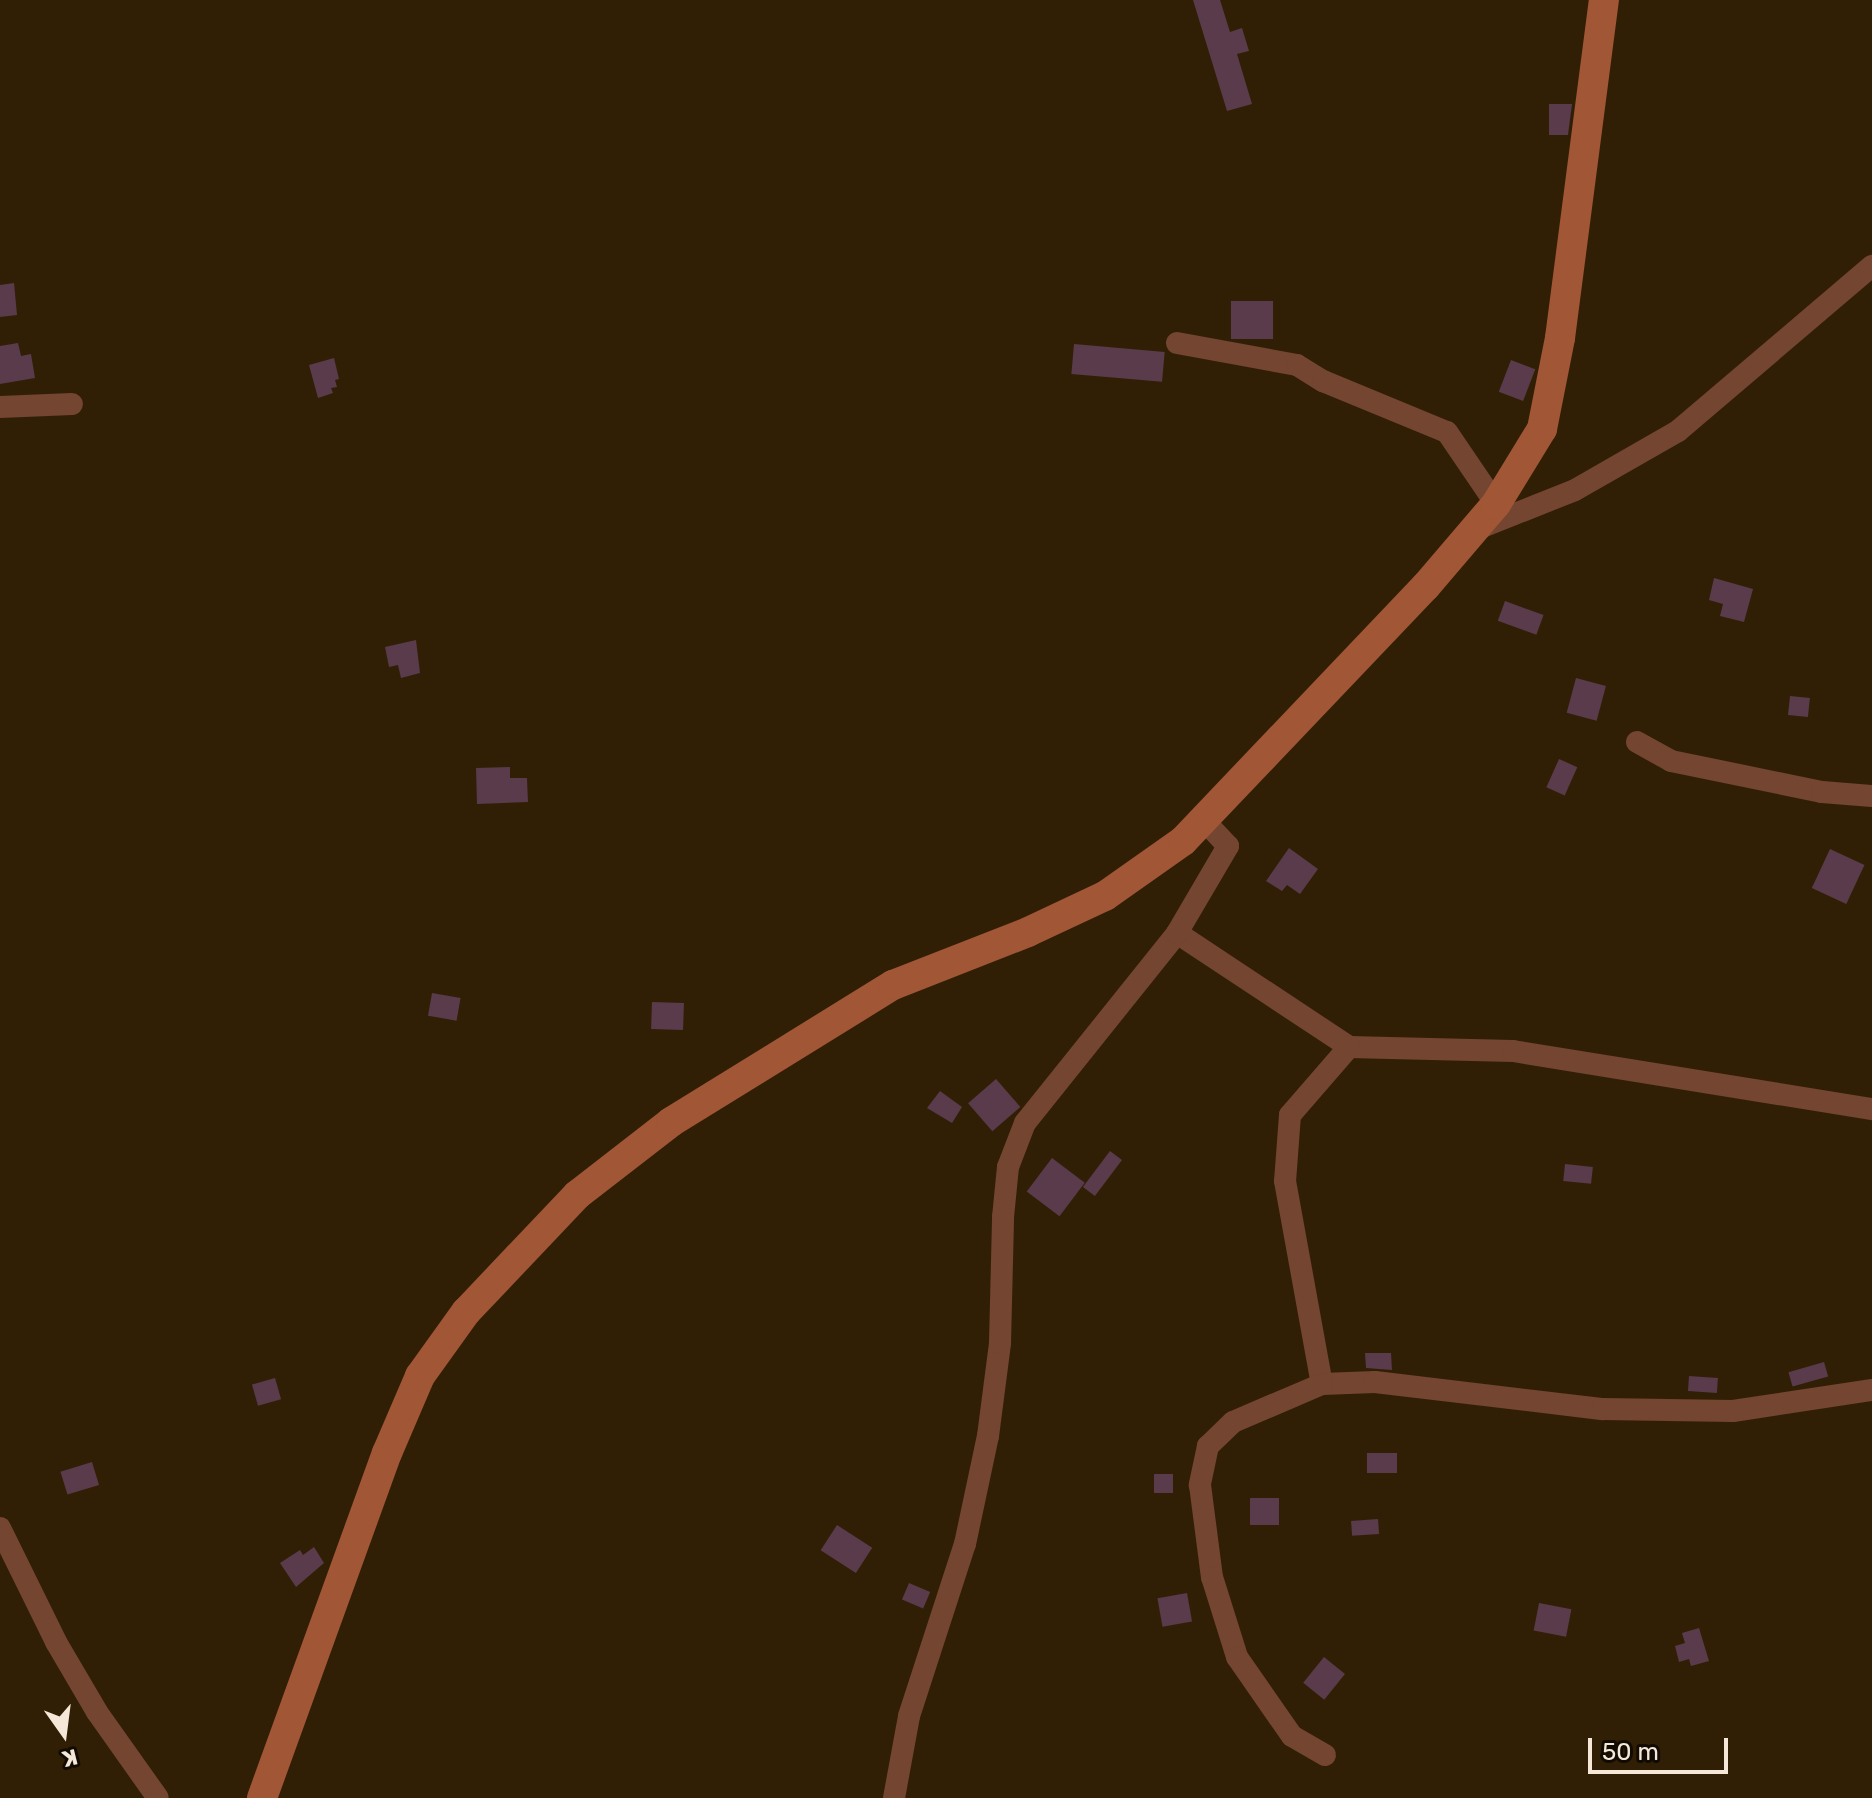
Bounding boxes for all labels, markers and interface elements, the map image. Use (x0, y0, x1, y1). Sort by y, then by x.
north arrow (24, 1694, 104, 1774)
scale bar (1592, 1722, 1732, 1772)
text: 50 m (1602, 1738, 1659, 1766)
text: K (60, 1743, 80, 1773)

